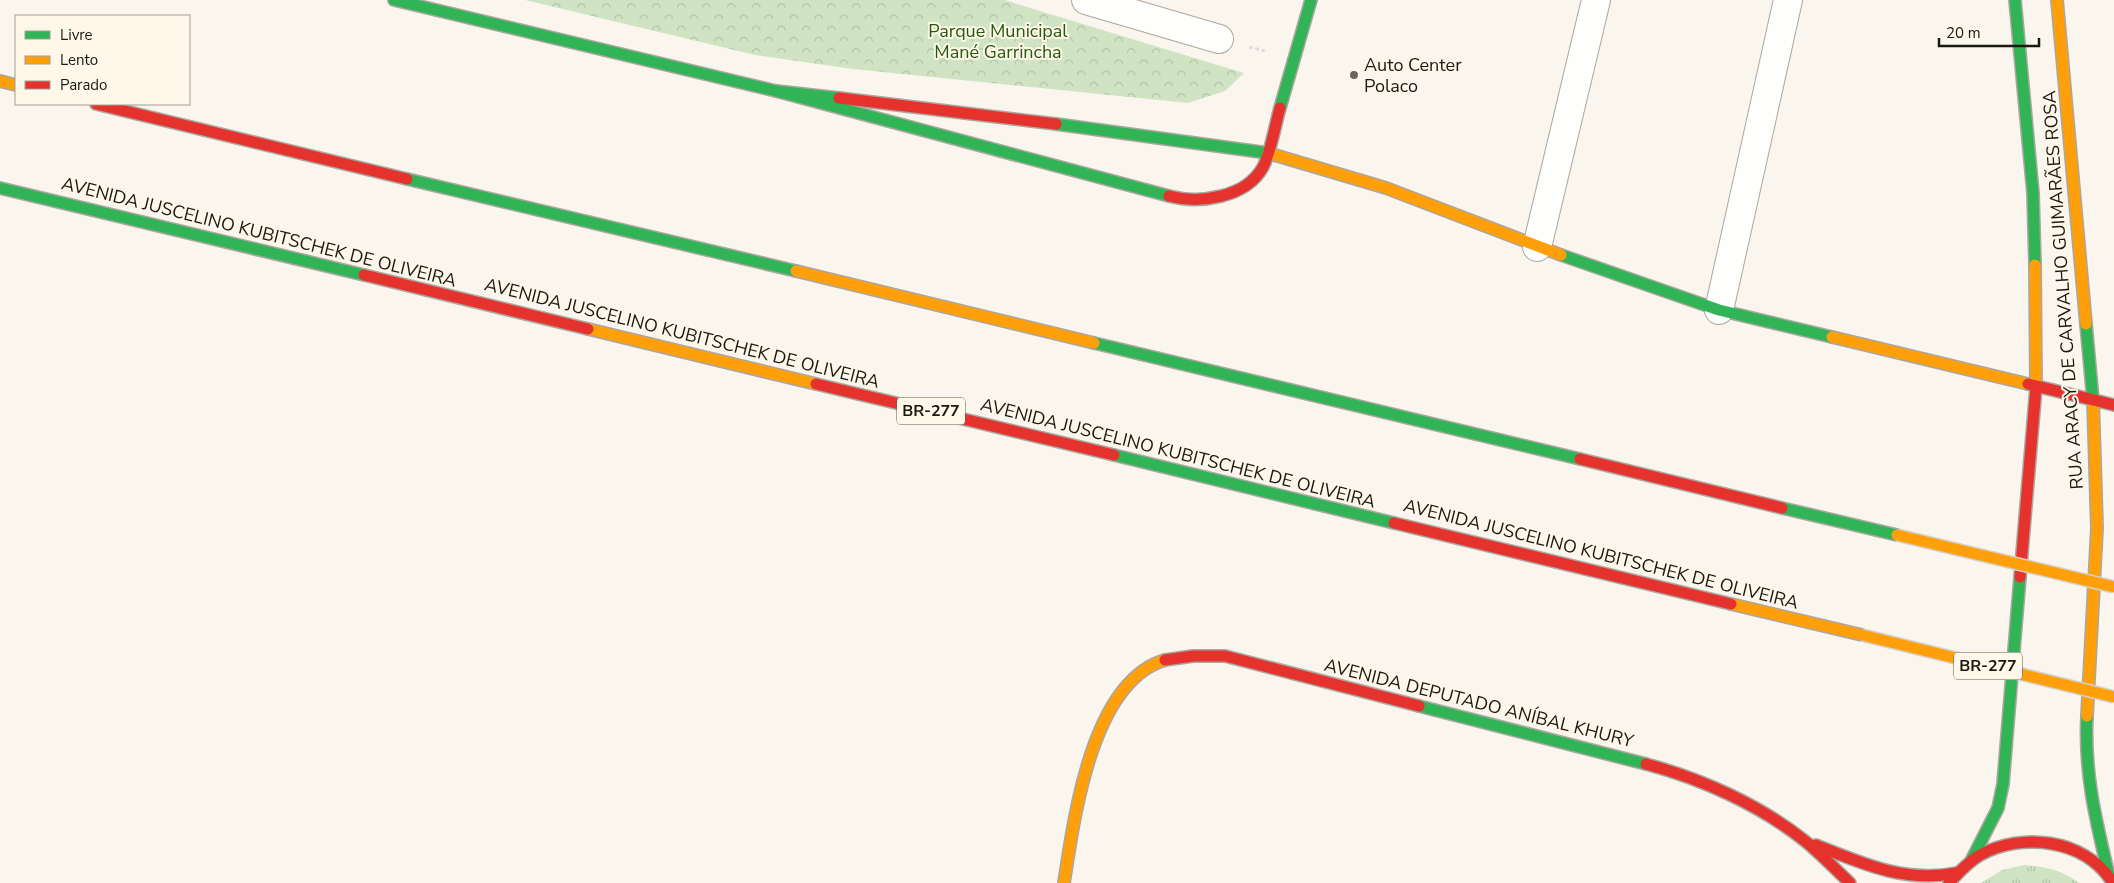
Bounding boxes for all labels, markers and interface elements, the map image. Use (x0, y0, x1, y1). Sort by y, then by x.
legend (15, 15, 190, 105)
scale bar (1939, 15, 2039, 47)
park label: Parque Municipal Mané Garrincha (928, 19, 1068, 64)
text: 20 m (1946, 23, 1981, 43)
text: Livre (60, 25, 93, 45)
text: Lento (60, 50, 98, 70)
place label: Auto Center Polaco (1364, 53, 1462, 98)
marker: Auto Center Polaco (1348, 69, 1360, 81)
text: Parado (60, 75, 107, 95)
street label: RUA ARACY DE CARVALHO GUIMARÃES ROSA (2037, 90, 2089, 490)
street label: AVENIDA JUSCELINO KUBITSCHEK DE OLIVEIRA (59, 171, 459, 293)
street label: AVENIDA JUSCELINO KUBITSCHEK DE OLIVEIRA (482, 272, 882, 394)
street label: AVENIDA JUSCELINO KUBITSCHEK DE OLIVEIRA (978, 392, 1378, 514)
road number: BR-277 (897, 398, 965, 424)
street label: AVENIDA JUSCELINO KUBITSCHEK DE OLIVEIRA (1401, 493, 1801, 615)
road number: BR-277 (1954, 652, 2022, 679)
street label: AVENIDA DEPUTADO ANÍBAL KHURY (1322, 653, 1636, 753)

